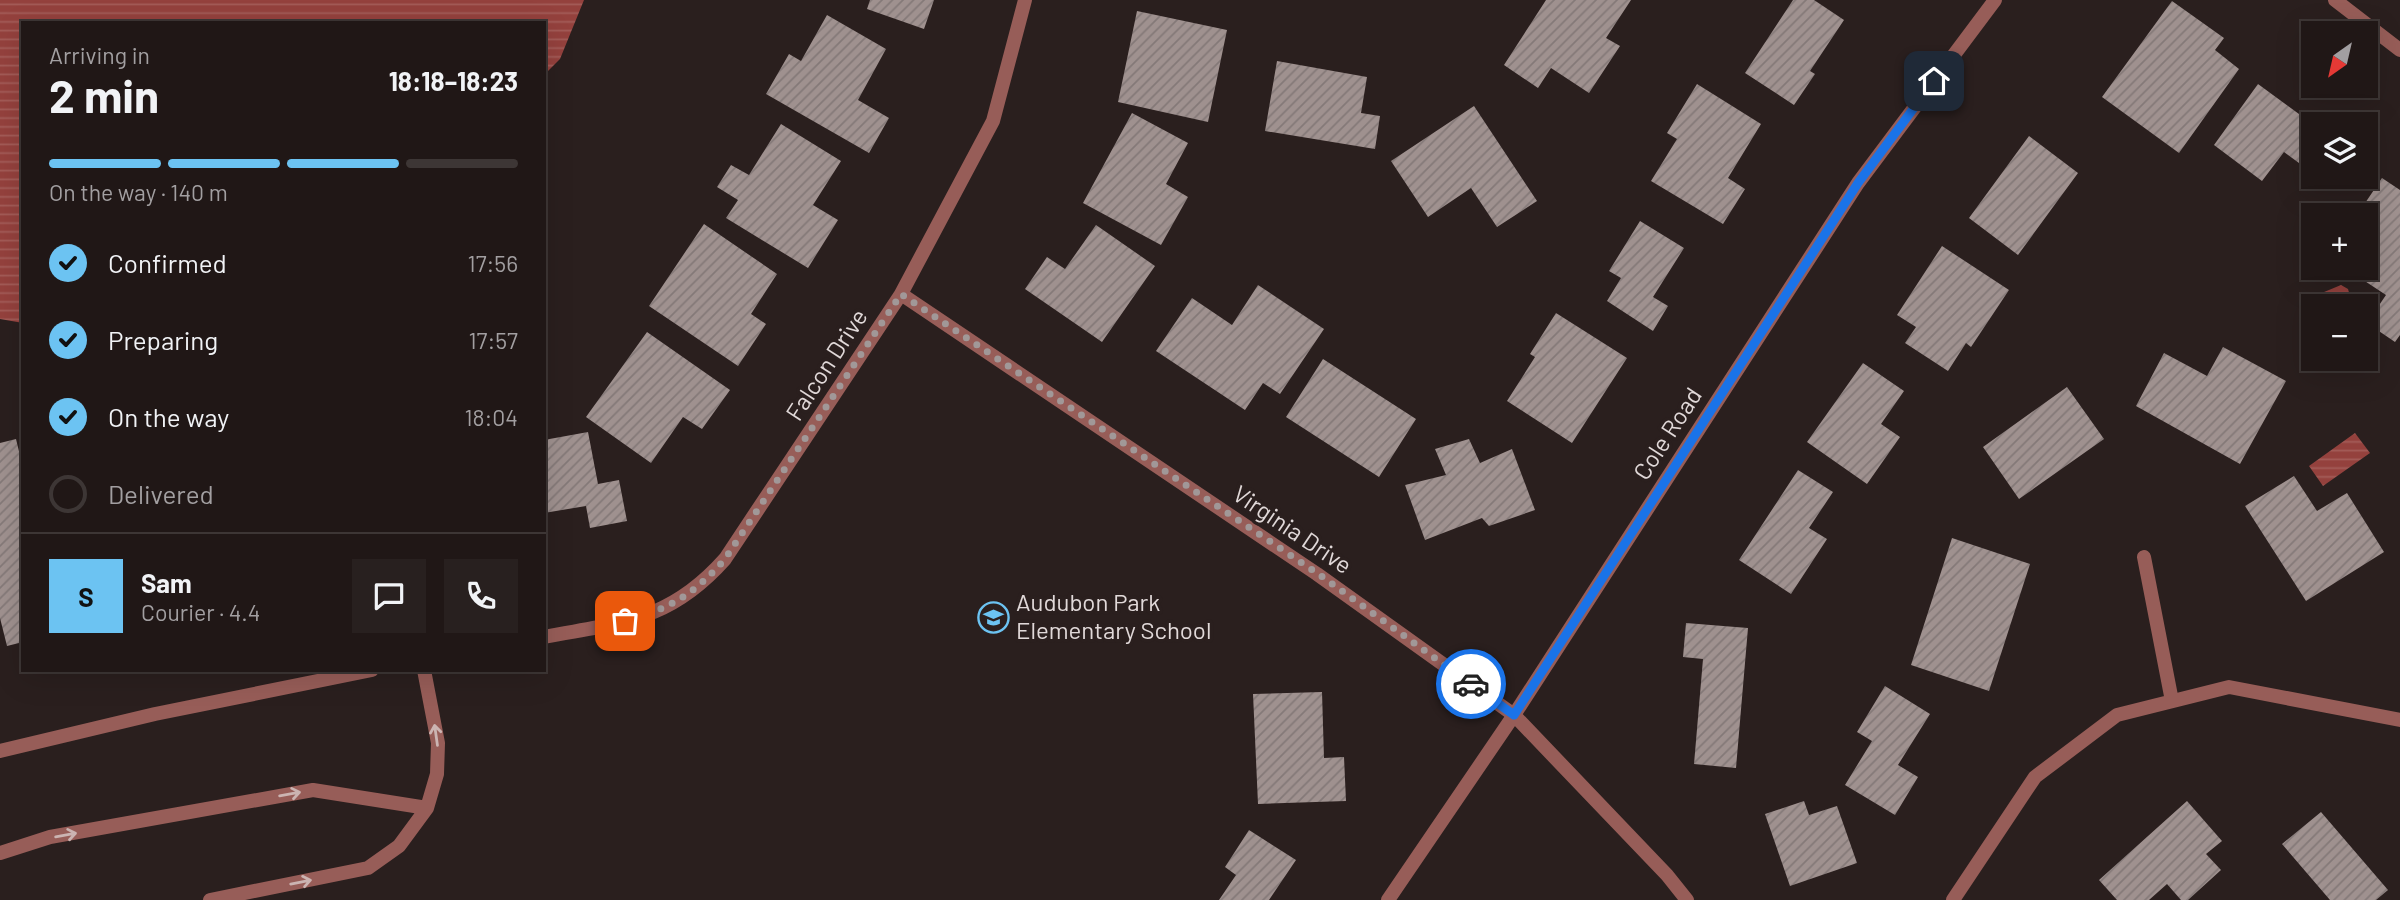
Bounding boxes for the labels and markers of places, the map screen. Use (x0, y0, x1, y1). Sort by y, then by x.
pin (1904, 51, 1964, 111)
place label: Audubon Park Elementary School (1016, 587, 1211, 644)
pin (595, 591, 655, 651)
school or university icon: Audubon Park Elementary School (976, 600, 1010, 634)

